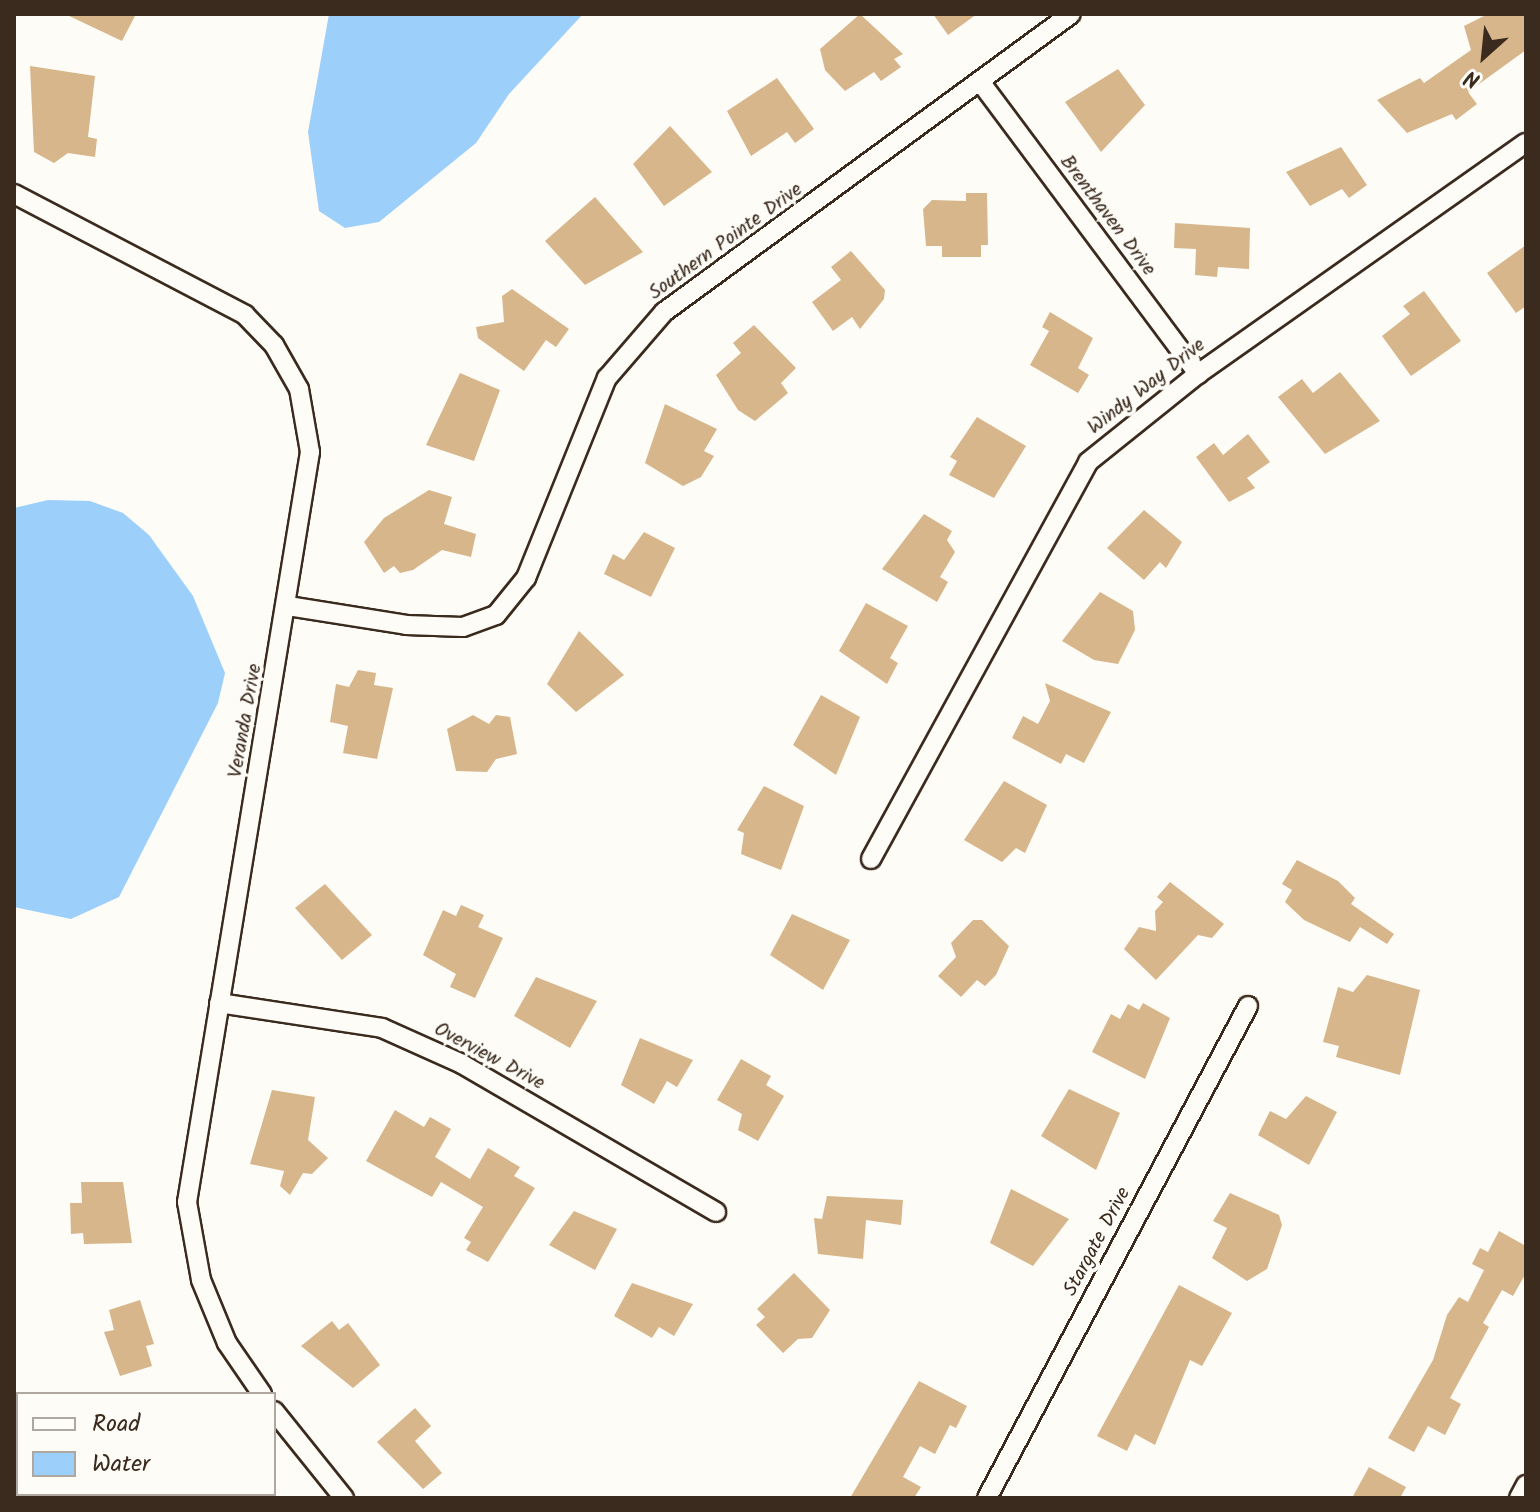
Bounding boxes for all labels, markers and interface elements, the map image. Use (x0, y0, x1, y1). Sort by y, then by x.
north arrow (1444, 16, 1524, 96)
text: N (1459, 59, 1487, 97)
street label: Brenthaven Drive (1054, 151, 1160, 281)
street label: Southern Pointe Drive (645, 178, 807, 306)
street label: Windy Way Drive (1083, 334, 1211, 440)
street label: Veranda Drive (224, 662, 268, 780)
street label: Overview Drive (430, 1018, 548, 1096)
street label: Stargate Drive (1059, 1184, 1137, 1300)
legend (16, 1392, 276, 1496)
text: Road (92, 1405, 140, 1444)
text: Water (92, 1445, 150, 1484)

